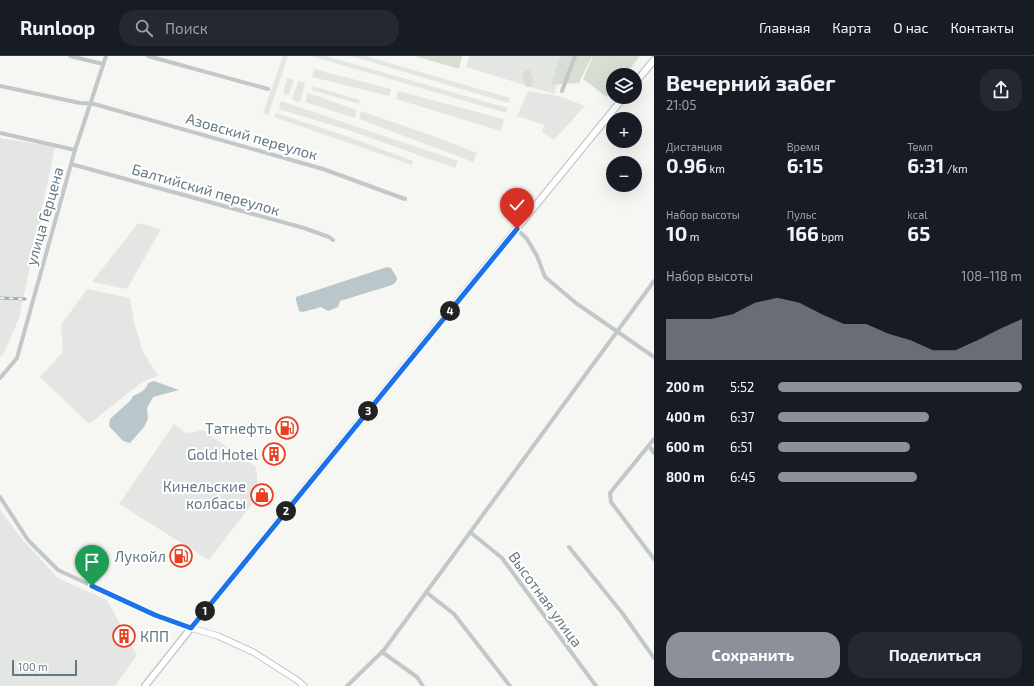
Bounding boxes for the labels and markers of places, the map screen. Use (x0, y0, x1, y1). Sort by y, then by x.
pin (500, 188, 534, 229)
pin: 4 (440, 301, 460, 321)
pin: 3 (358, 401, 378, 421)
fuel station icon: Татнефть (274, 415, 300, 441)
place label: Татнефть (205, 419, 272, 437)
building icon: Gold Hotel (261, 441, 287, 467)
place label: Gold Hotel (187, 445, 259, 463)
place label: Кинельские колбасы (163, 477, 246, 512)
shop icon: Кинельские колбасы (249, 482, 275, 508)
pin: 2 (276, 501, 296, 521)
fuel station icon: Лукойл (168, 543, 194, 569)
pin (75, 545, 109, 586)
place label: Лукойл (114, 547, 166, 566)
pin: 1 (195, 601, 215, 621)
building icon: КПП (111, 623, 137, 649)
place label: КПП (140, 627, 169, 645)

